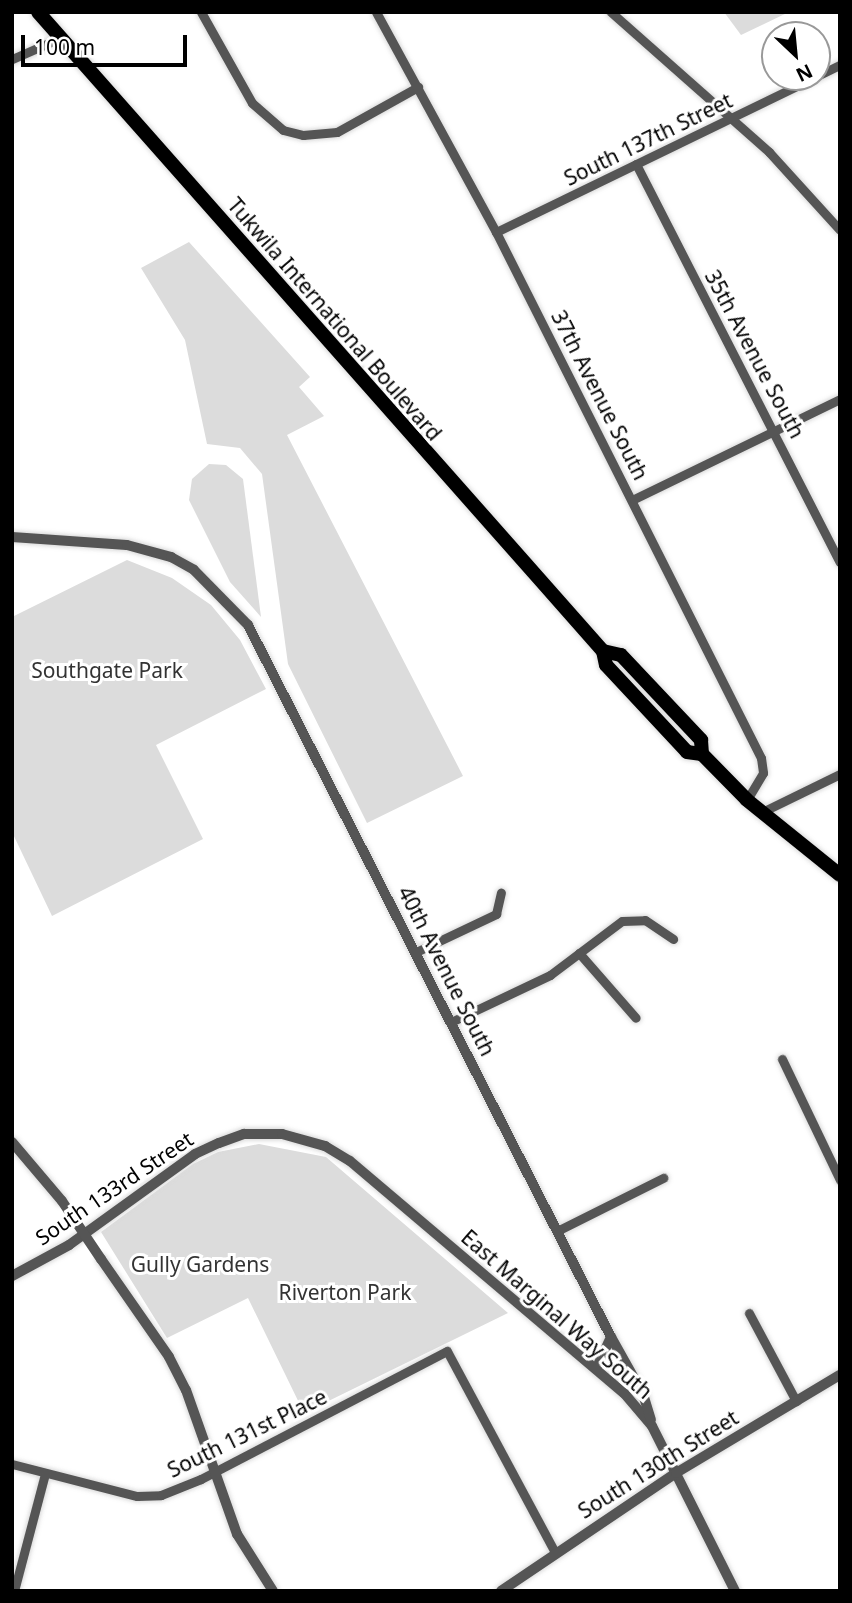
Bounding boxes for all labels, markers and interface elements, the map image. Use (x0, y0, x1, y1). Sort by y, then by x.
scale bar (24, 21, 191, 65)
north arrow (761, 21, 831, 91)
text: 100 m (34, 33, 95, 61)
text: N (792, 58, 817, 88)
street label: South 137th Street (560, 87, 736, 191)
street label: Tukwila International Boulevard (223, 192, 447, 446)
street label: 35th Avenue South (700, 266, 810, 442)
street label: 37th Avenue South (546, 306, 654, 484)
park label: Southgate Park (31, 657, 183, 683)
street label: 40th Avenue South (393, 882, 501, 1060)
street label: South 133rd Street (30, 1126, 198, 1250)
street label: East Marginal Way South (456, 1224, 658, 1404)
park label: Gully Gardens (131, 1251, 269, 1277)
park label: Riverton Park (279, 1279, 411, 1305)
street label: South 131st Place (163, 1383, 331, 1483)
street label: South 130th Street (573, 1405, 743, 1523)

